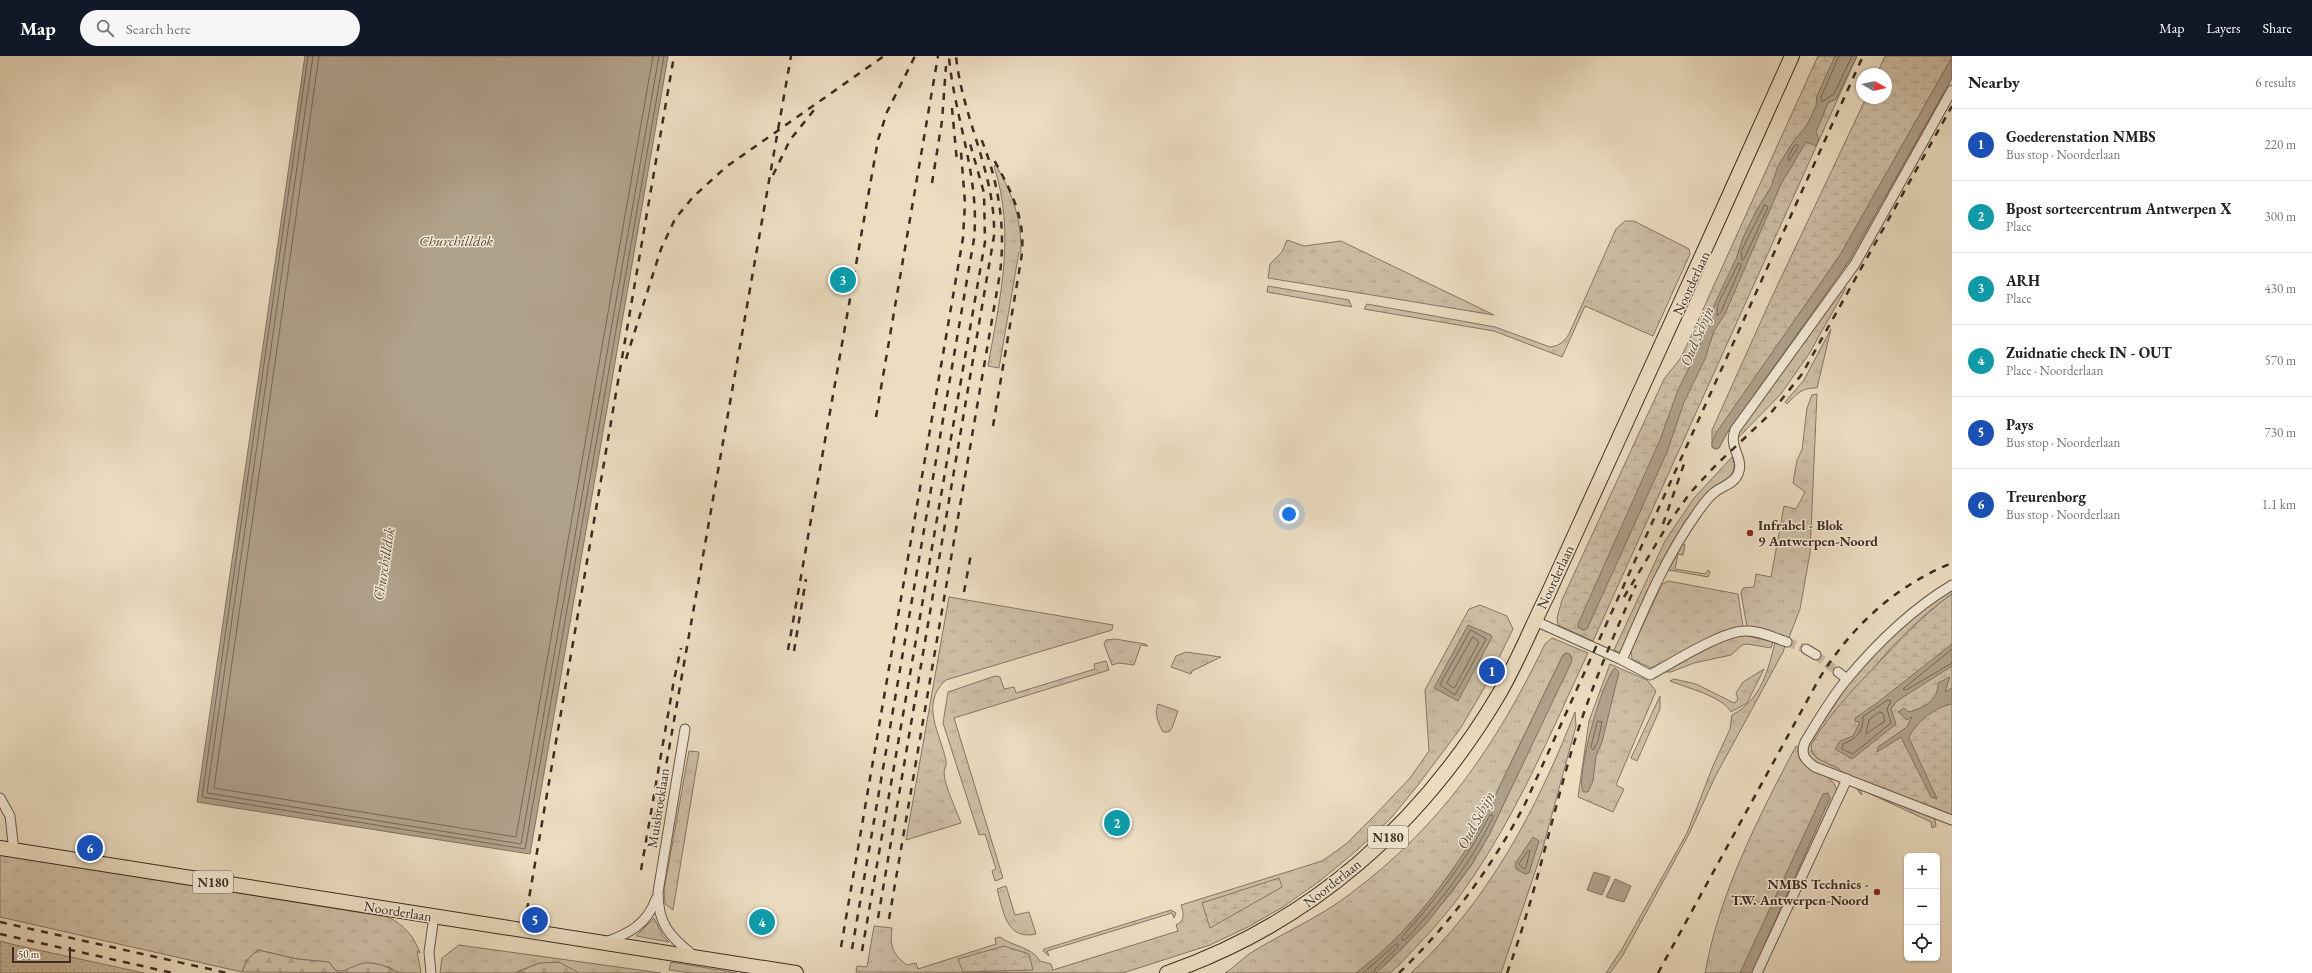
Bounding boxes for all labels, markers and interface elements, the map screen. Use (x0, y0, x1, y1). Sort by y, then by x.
search box (80, 10, 360, 46)
text: Map (20, 16, 56, 41)
icon: search (94, 17, 116, 39)
text: Search here (126, 19, 191, 38)
text: Map (2159, 19, 2184, 37)
text: Layers (2206, 19, 2241, 37)
text: Share (2263, 19, 2292, 37)
north arrow (1856, 68, 1892, 104)
text: Nearby (1968, 71, 2020, 93)
text: 6 results (2255, 74, 2296, 91)
text: Goederenstation NMBS (2006, 127, 2156, 146)
text: 1 (1978, 136, 1984, 153)
text: 220 m (2265, 136, 2296, 153)
text: Bus stop · Noorderlaan (2006, 146, 2120, 163)
text: Bpost sorteercentrum Antwerpen X (2006, 199, 2231, 218)
text: 2 (1978, 208, 1984, 225)
text: 300 m (2265, 208, 2296, 225)
text: Place (2006, 218, 2032, 235)
water label: Churchilldok (419, 231, 493, 250)
street label: Noorderlaan (1668, 247, 1714, 318)
pin: 3 (830, 265, 856, 295)
text: ARH (2006, 271, 2040, 290)
text: 3 (1978, 280, 1984, 297)
text: 430 m (2265, 280, 2296, 297)
text: Place (2006, 290, 2032, 307)
water label: Oud Schijn (1675, 303, 1718, 369)
text: Zuidnatie check IN - OUT (2006, 343, 2172, 362)
text: 4 (1978, 352, 1984, 369)
text: 570 m (2265, 352, 2296, 369)
text: Place · Noorderlaan (2006, 362, 2103, 379)
text: Pays (2006, 415, 2033, 434)
text: 5 (1978, 424, 1984, 441)
text: 730 m (2265, 424, 2296, 441)
text: Bus stop · Noorderlaan (2006, 434, 2120, 451)
text: Treurenborg (2006, 487, 2086, 506)
text: 6 (1978, 496, 1984, 513)
text: 1.1 km (2262, 496, 2296, 513)
your location (1279, 504, 1299, 524)
text: Bus stop · Noorderlaan (2006, 506, 2120, 523)
place label: Infrabel - Blok 9 Antwerpen-Noord (1758, 516, 1878, 550)
water label: Churchilldok (368, 526, 399, 602)
marker: Infrabel - Blok 9 Antwerpen-Noord (1745, 528, 1755, 538)
street label: Noorderlaan (1532, 541, 1578, 612)
pin: 1 (1479, 656, 1505, 686)
street label: Muisbroeklaan (643, 766, 673, 849)
water label: Oud Schijn (1452, 787, 1499, 852)
pin: 2 (1104, 808, 1130, 838)
road number: N180 (1368, 826, 1408, 848)
pin: 6 (77, 833, 103, 863)
map controls (1904, 853, 1940, 961)
button: + (1904, 853, 1940, 889)
street label: Noorderlaan (1299, 854, 1365, 911)
road number: N180 (193, 871, 233, 893)
place label: NMBS Technics - T.W. Antwerpen-Noord (1731, 875, 1870, 909)
marker: NMBS Technics - T.W. Antwerpen-Noord (1872, 887, 1882, 897)
button: − (1904, 889, 1940, 925)
street label: Noorderlaan (363, 897, 434, 925)
pin: 5 (522, 905, 548, 935)
pin: 4 (749, 907, 775, 937)
button: locate (1904, 925, 1940, 961)
scale bar (12, 945, 71, 964)
text: 50 m (18, 947, 39, 961)

